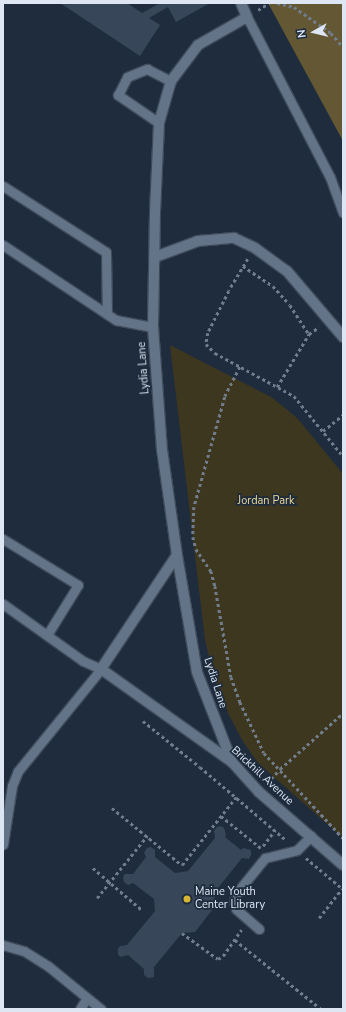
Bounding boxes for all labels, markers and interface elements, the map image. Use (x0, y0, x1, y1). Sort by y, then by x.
north arrow (294, 12, 334, 52)
text: N (294, 29, 310, 39)
street label: Lydia Lane (136, 341, 152, 395)
park label: Jordan Park (238, 494, 294, 508)
street label: Lydia Lane (201, 656, 229, 710)
street label: Brickhill Avenue (228, 744, 296, 808)
place label: Maine Youth Center Library (195, 886, 265, 912)
marker: Maine Youth Center Library (182, 894, 192, 904)

